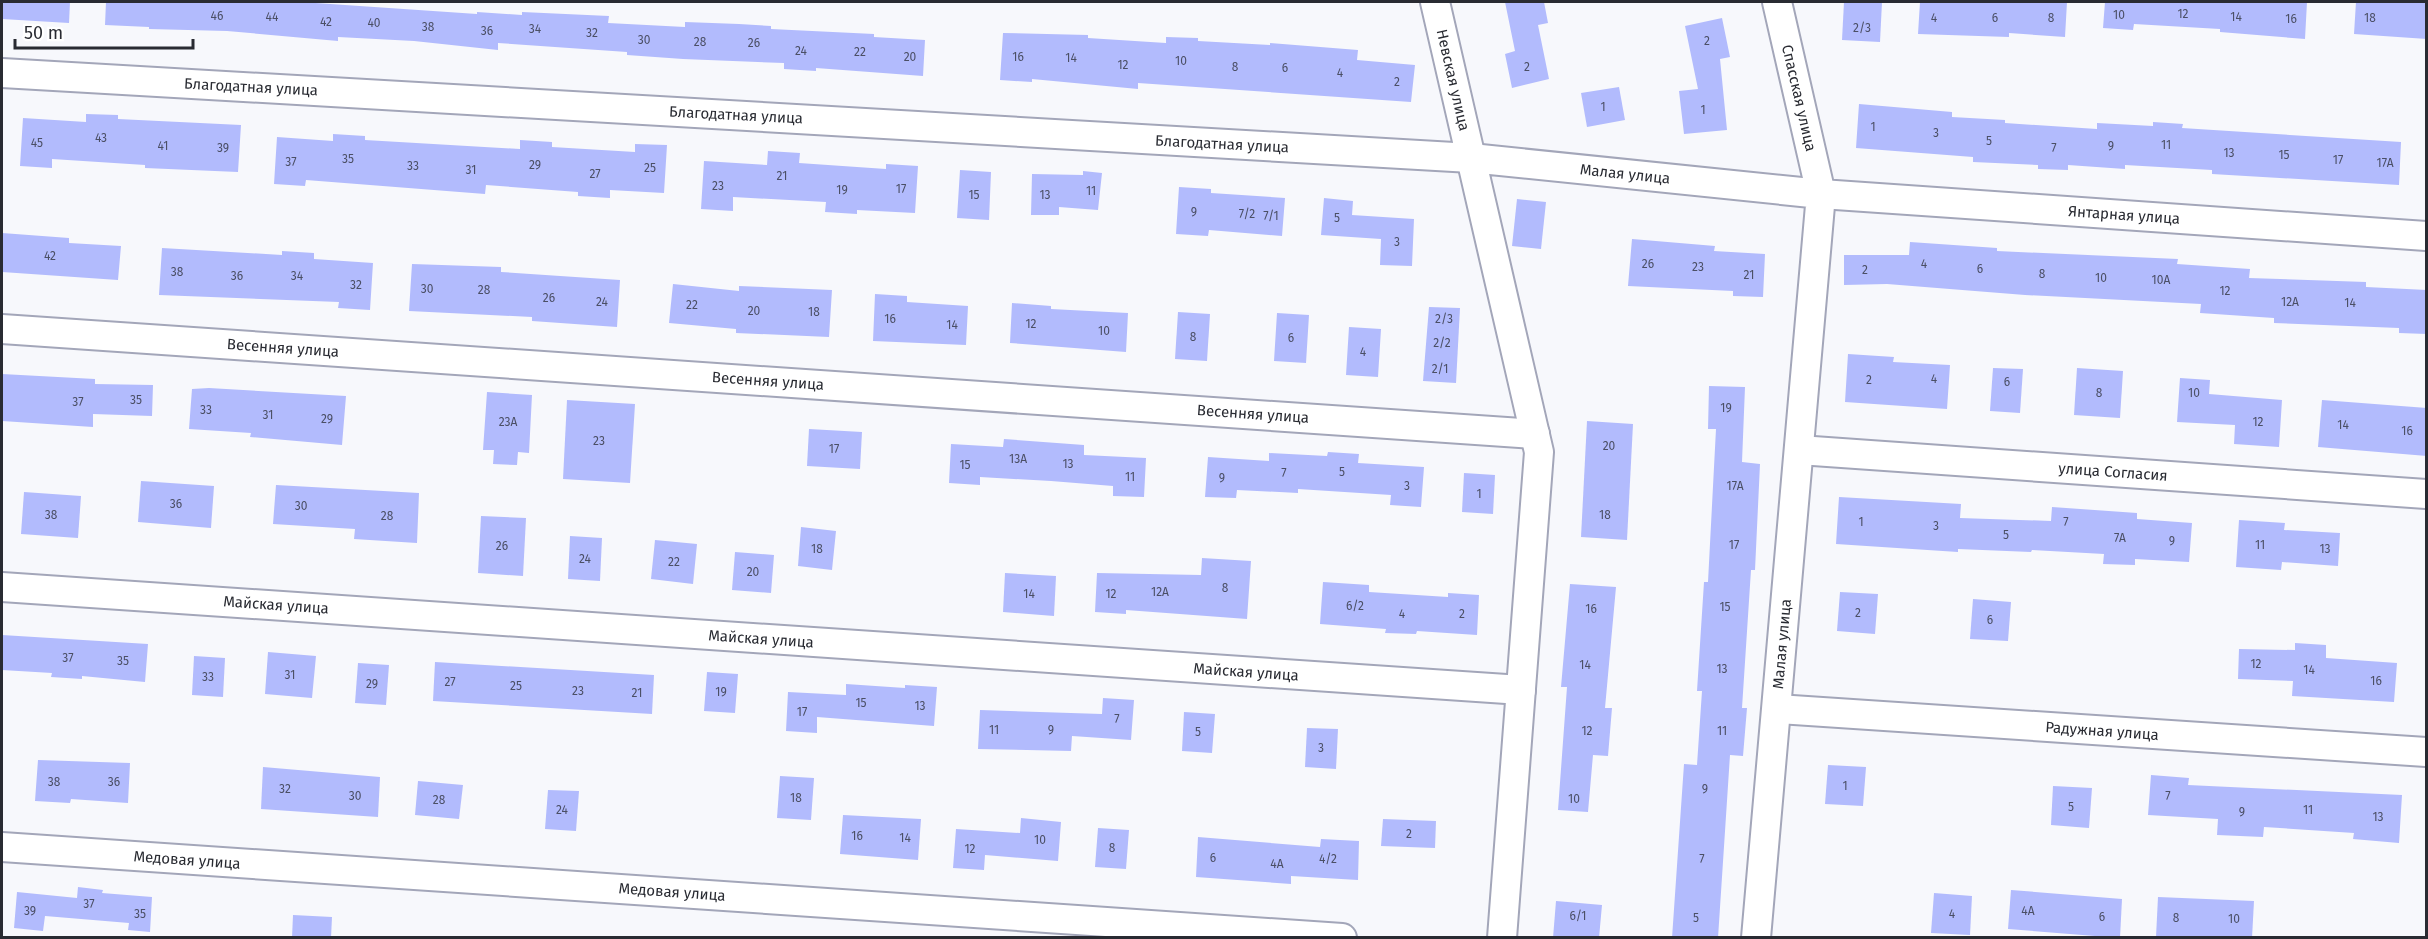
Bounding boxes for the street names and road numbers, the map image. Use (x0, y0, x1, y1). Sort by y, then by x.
street label: Невская улица (1433, 27, 1473, 133)
street label: Спасская улица (1778, 43, 1820, 153)
street label: Благодатная улица (184, 75, 318, 99)
street label: Благодатная улица (669, 103, 803, 127)
street label: Благодатная улица (1155, 132, 1289, 156)
street label: Малая улица (1579, 160, 1671, 188)
street label: Янтарная улица (2067, 202, 2181, 228)
street label: Весенняя улица (226, 335, 340, 361)
street label: Весенняя улица (711, 368, 825, 394)
street label: Весенняя улица (1196, 401, 1310, 427)
street label: улица Согласия (2058, 459, 2168, 485)
street label: Майская улица (223, 592, 329, 618)
street label: Малая улица (1769, 598, 1795, 690)
street label: Майская улица (708, 626, 814, 652)
street label: Майская улица (1193, 659, 1299, 685)
street label: Радужная улица (2045, 718, 2159, 744)
street label: Медовая улица (133, 847, 241, 873)
street label: Медовая улица (618, 879, 726, 905)

